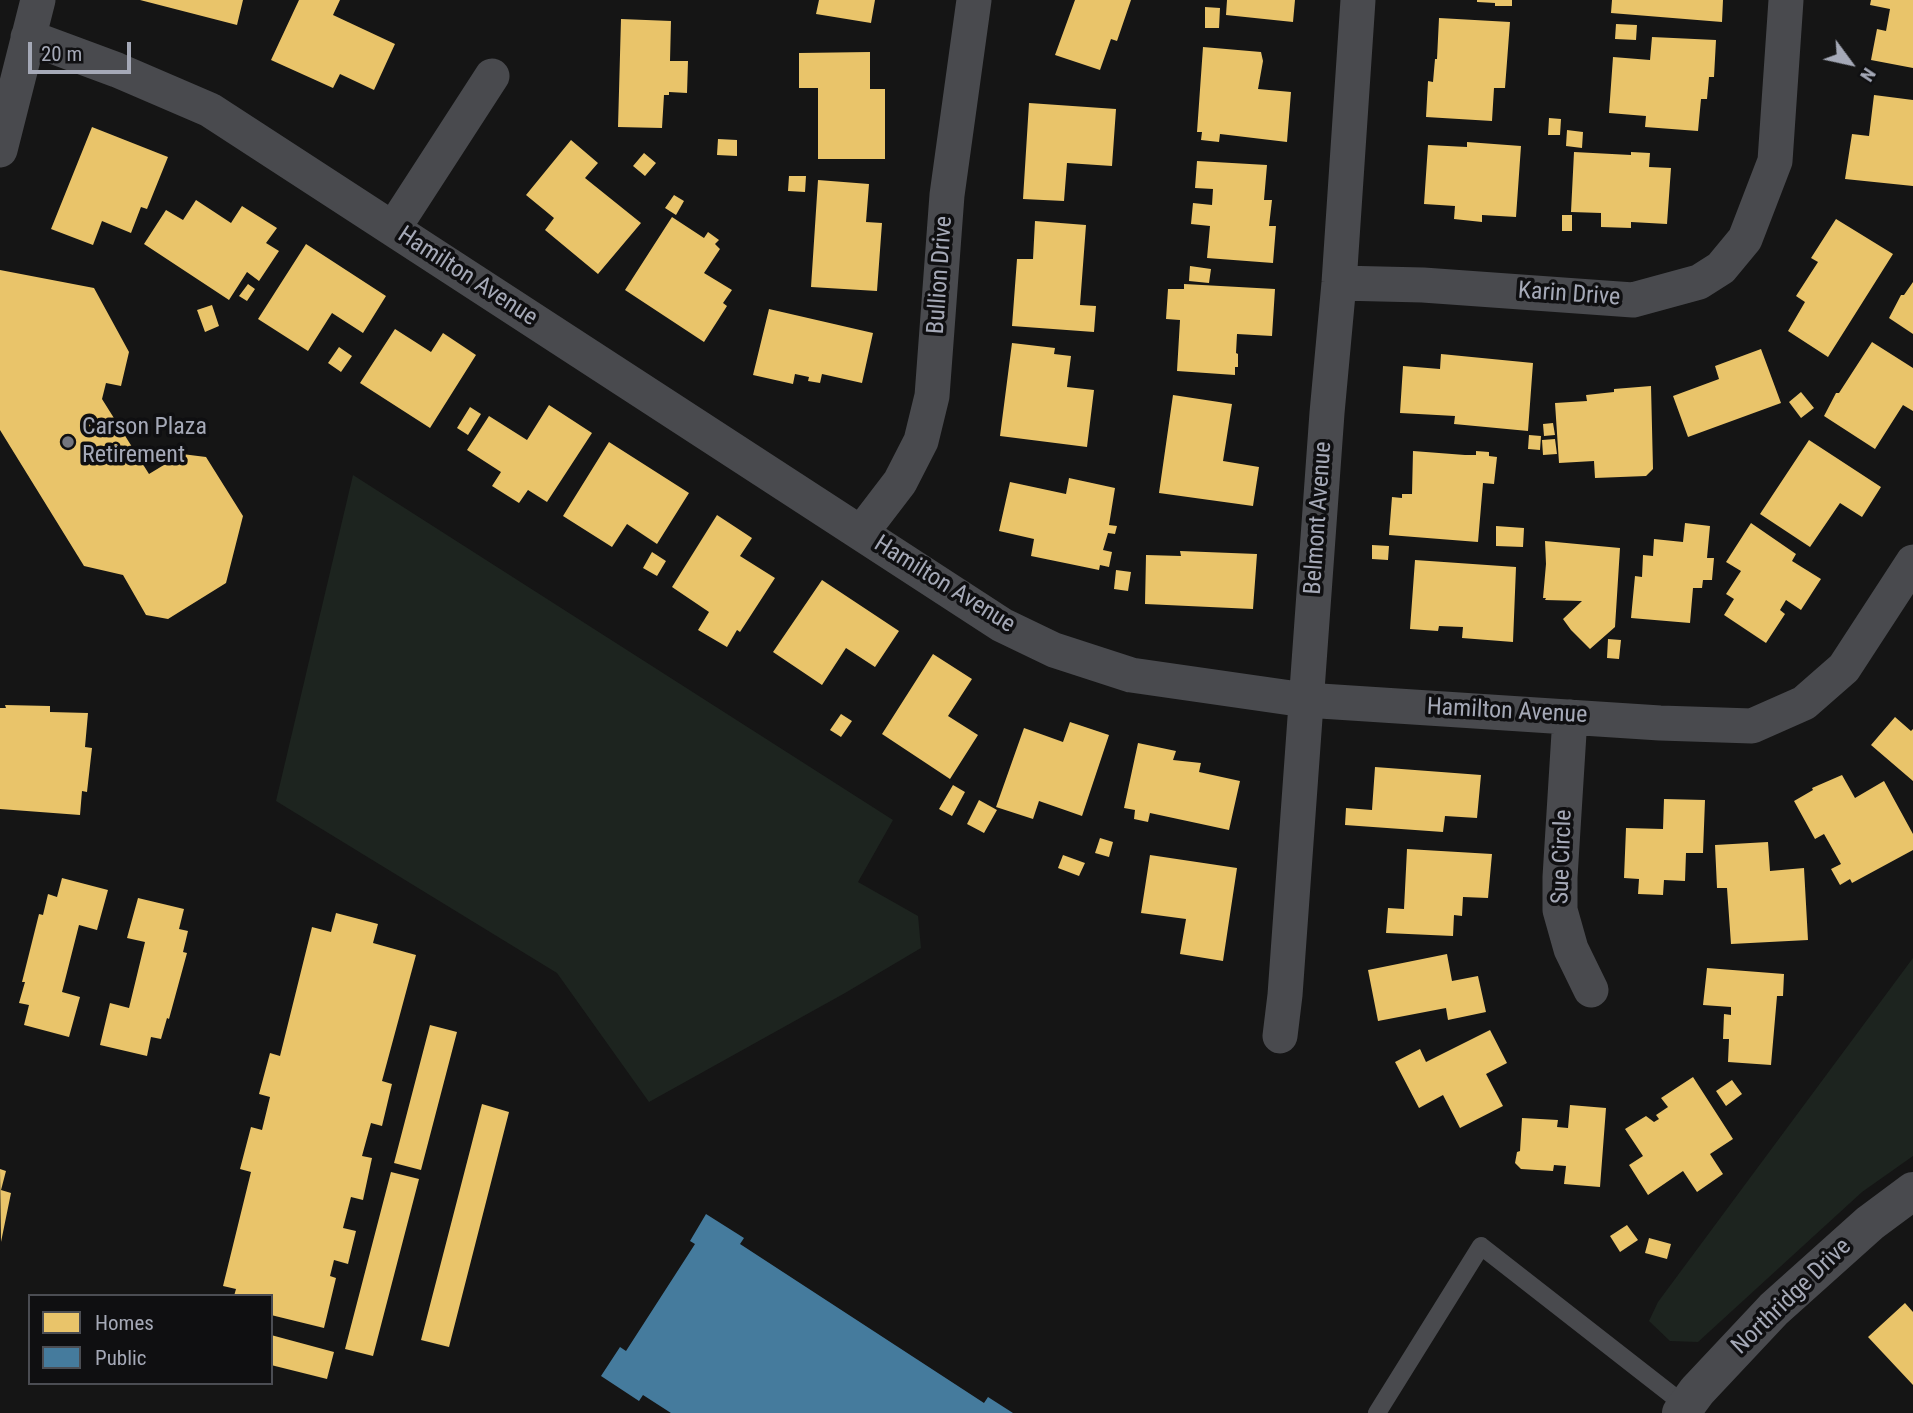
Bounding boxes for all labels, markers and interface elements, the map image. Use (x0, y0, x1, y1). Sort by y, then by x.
scale bar (32, 28, 135, 72)
north arrow (1815, 28, 1885, 98)
text: 20 m (41, 42, 82, 66)
text: N (1855, 64, 1881, 86)
street label: Bullion Drive (923, 215, 959, 335)
street label: Hamilton Avenue (392, 221, 542, 333)
street label: Karin Drive (1517, 277, 1621, 313)
place label: Carson Plaza Retirement (82, 414, 207, 470)
marker: Carson Plaza Retirement (60, 434, 76, 450)
street label: Belmont Avenue (1299, 441, 1339, 595)
street label: Hamilton Avenue (868, 530, 1020, 640)
street label: Hamilton Avenue (1426, 693, 1588, 731)
street label: Sue Circle (1547, 809, 1579, 905)
street label: Northridge Drive (1726, 1233, 1858, 1361)
legend (28, 1294, 273, 1385)
text: Homes (95, 1311, 154, 1335)
text: Public (95, 1346, 147, 1370)

